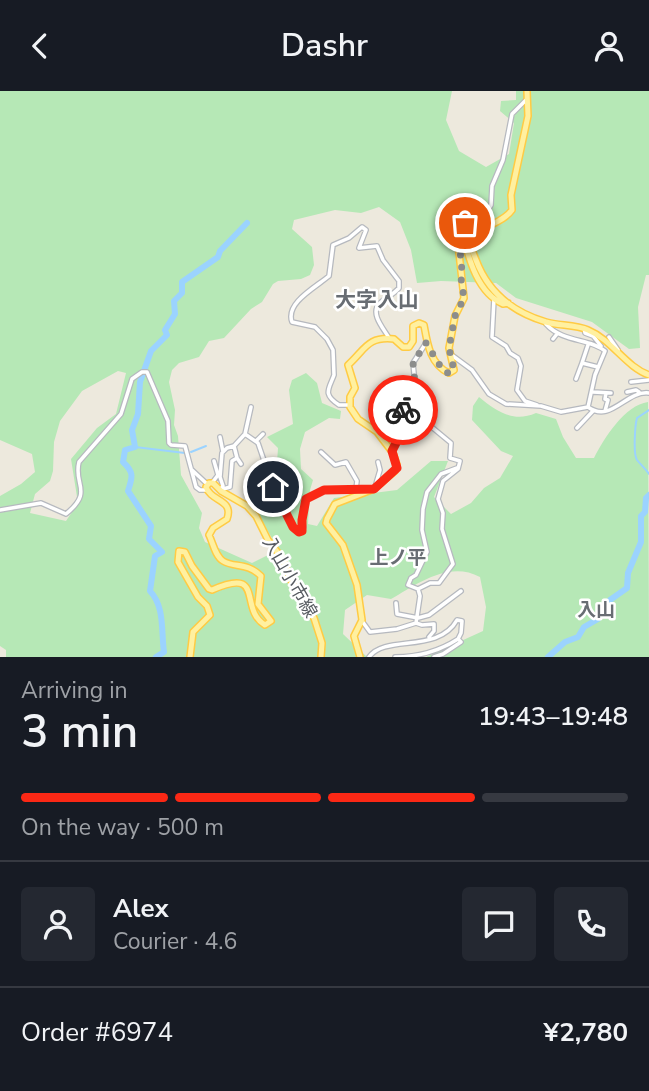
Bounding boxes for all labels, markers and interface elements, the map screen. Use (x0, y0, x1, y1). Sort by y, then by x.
text: Dashr (281, 24, 368, 67)
icon: back (21, 27, 59, 65)
icon: person (590, 27, 628, 65)
pin (435, 193, 495, 253)
icon: bag (446, 204, 484, 242)
district label: 大字入山 (335, 286, 419, 314)
courier (368, 375, 438, 445)
icon: bike (384, 391, 422, 429)
pin (243, 457, 303, 517)
icon: home (254, 468, 292, 506)
street label: 入山小市線 (257, 532, 323, 622)
district label: 上ノ平 (369, 545, 427, 571)
district label: 入山 (577, 597, 615, 623)
text: Arriving in (21, 675, 128, 706)
text: 19:43–19:48 (478, 699, 628, 734)
text: 3 min (21, 700, 138, 763)
text: On the way · 500 m (21, 812, 224, 843)
button: person (21, 887, 95, 961)
button: chat (462, 887, 536, 961)
button: phone (554, 887, 628, 961)
text: Alex (113, 891, 169, 926)
text: Courier · 4.6 (113, 926, 237, 957)
text: Order #6974 (21, 1015, 173, 1050)
text: ¥2,780 (544, 1015, 628, 1050)

